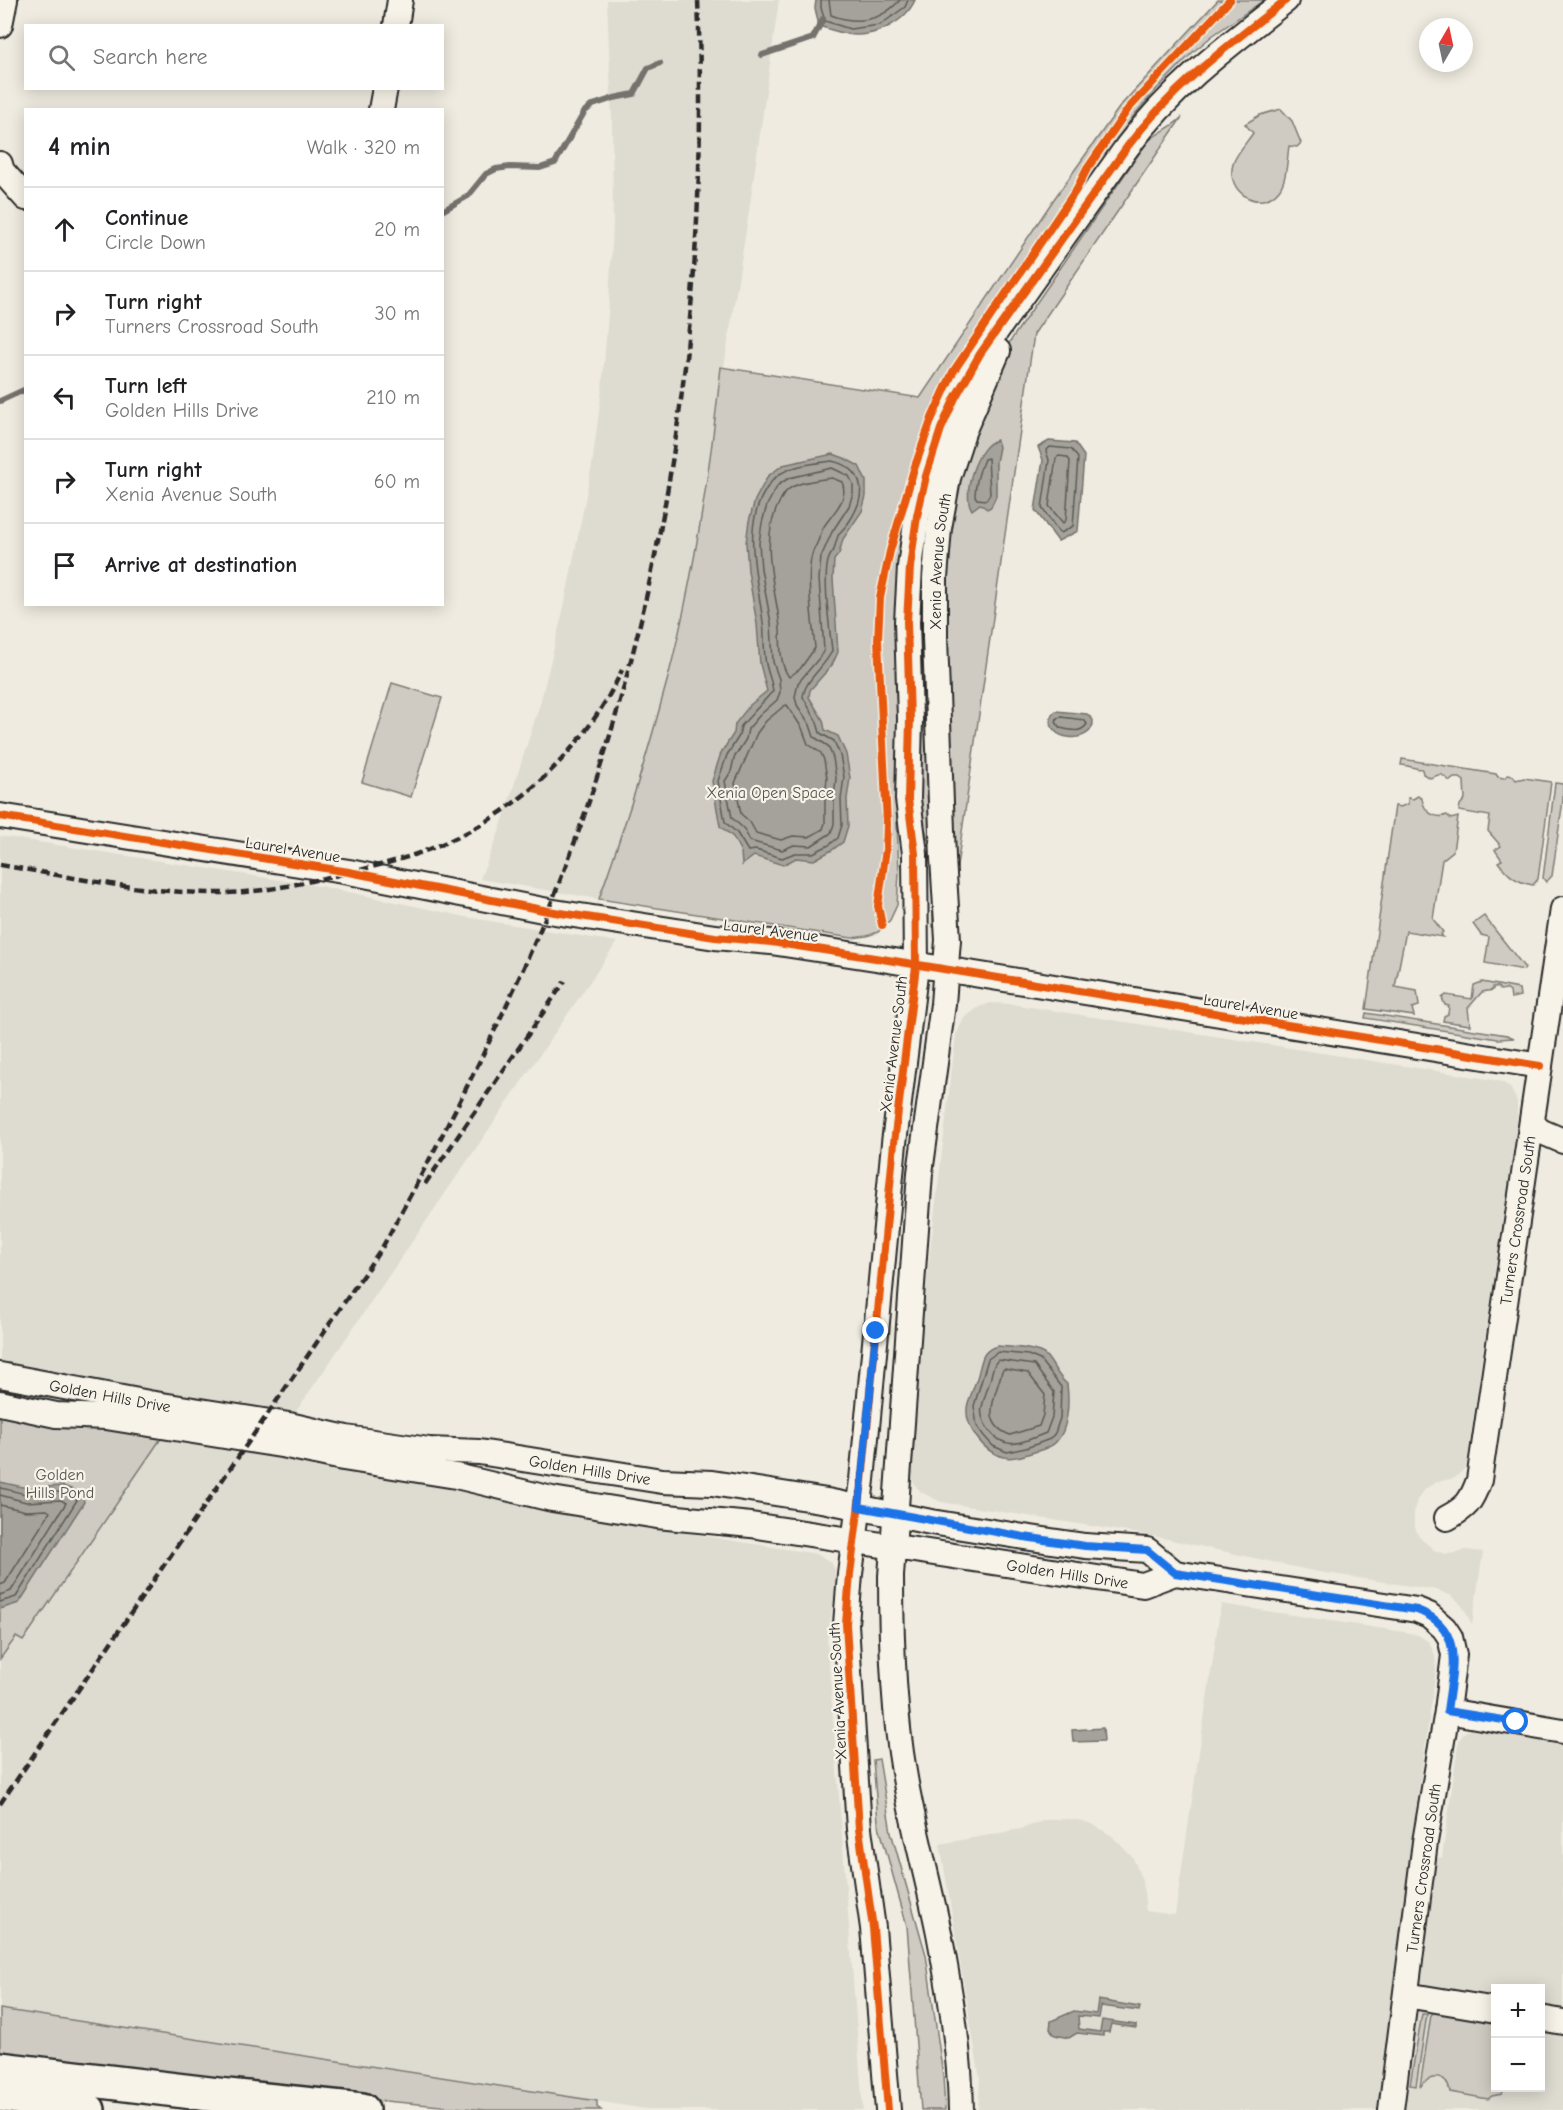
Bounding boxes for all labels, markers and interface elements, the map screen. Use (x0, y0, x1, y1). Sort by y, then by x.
north arrow (1419, 18, 1473, 72)
search box (24, 24, 444, 90)
icon: search (45, 41, 78, 74)
text: Search here (93, 44, 208, 70)
text: 4 min (48, 132, 111, 162)
text: Walk · 320 m (307, 136, 420, 159)
text: Continue (105, 205, 188, 231)
icon: ahead (48, 213, 81, 246)
text: 20 m (374, 218, 420, 241)
text: Circle Down (105, 231, 206, 254)
text: Turn right (105, 289, 202, 315)
icon: right (48, 297, 81, 330)
text: 30 m (374, 302, 420, 325)
text: Turners Crossroad South (105, 315, 319, 338)
text: Turn left (105, 373, 187, 399)
icon: left (48, 381, 81, 414)
text: 210 m (366, 386, 420, 409)
text: Golden Hills Drive (105, 399, 258, 422)
text: Turn right (105, 457, 202, 483)
icon: right (48, 465, 81, 498)
text: 60 m (374, 470, 420, 493)
text: Xenia Avenue South (105, 483, 277, 506)
street label: Xenia Avenue South (927, 491, 955, 630)
icon: arrive (48, 549, 81, 582)
text: Arrive at destination (105, 552, 297, 578)
park label: Xenia Open Space (706, 784, 834, 802)
street label: Laurel Avenue (244, 834, 342, 866)
street label: Laurel Avenue (722, 916, 820, 946)
street label: Xenia Avenue South (877, 975, 911, 1114)
street label: Laurel Avenue (1202, 991, 1300, 1023)
street label: Turners Crossroad South (1497, 1134, 1540, 1306)
route end (862, 1317, 888, 1343)
street label: Golden Hills Drive (48, 1376, 172, 1416)
street label: Golden Hills Drive (528, 1452, 652, 1489)
park label: Golden Hills Pond (26, 1466, 94, 1502)
street label: Golden Hills Drive (1005, 1556, 1129, 1593)
street label: Xenia Avenue South (825, 1622, 851, 1760)
route start (1502, 1708, 1528, 1734)
street label: Turners Crossroad South (1403, 1782, 1445, 1954)
map controls (1491, 1984, 1545, 2092)
button: + (1491, 1984, 1545, 2038)
button: − (1491, 2038, 1545, 2092)

